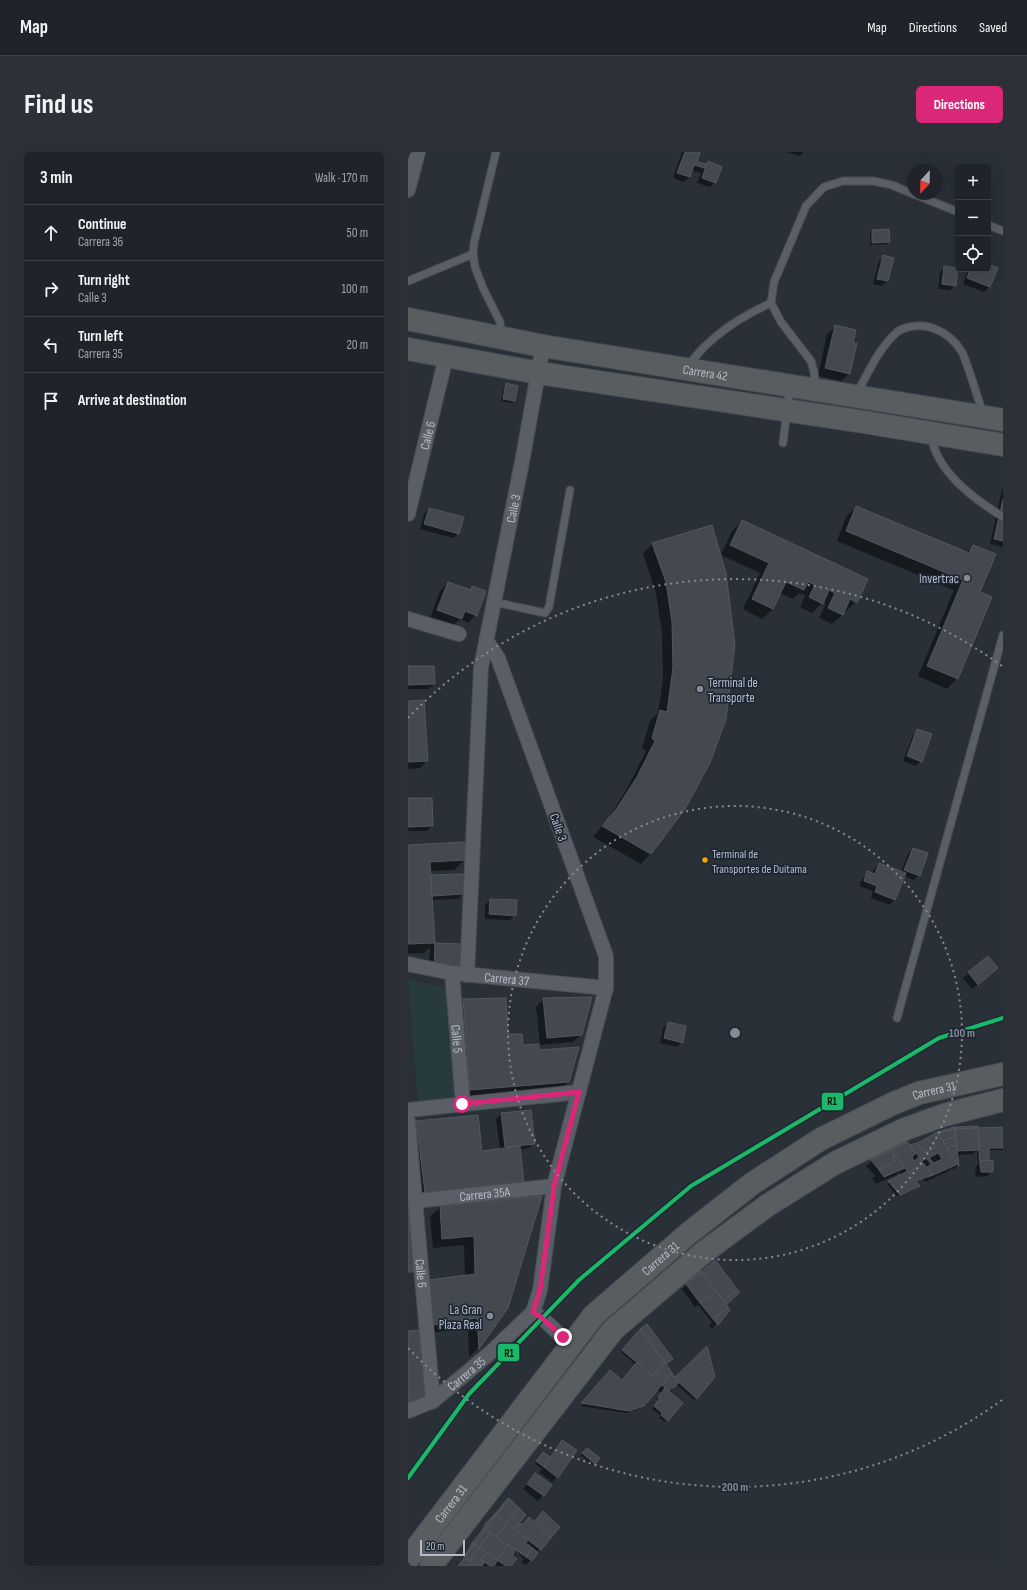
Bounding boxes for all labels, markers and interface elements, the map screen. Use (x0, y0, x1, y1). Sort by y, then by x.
text: Map (20, 16, 48, 39)
text: Map (867, 19, 887, 36)
text: Directions (909, 19, 957, 36)
text: Saved (979, 19, 1007, 36)
button: Directions (916, 86, 1003, 123)
text: Find us (24, 88, 93, 121)
north arrow (907, 164, 943, 200)
map controls (955, 164, 991, 272)
button: + (955, 164, 991, 200)
text: 3 min (40, 168, 73, 188)
text: Walk · 170 m (315, 170, 368, 186)
button: − (955, 200, 991, 236)
text: Continue (78, 215, 127, 234)
icon: ahead (40, 222, 62, 244)
text: 50 m (347, 225, 368, 241)
text: Carrera 36 (78, 234, 123, 250)
button: locate (955, 236, 991, 272)
text: Turn right (78, 271, 130, 290)
icon: right (40, 278, 62, 300)
text: 100 m (341, 281, 368, 297)
text: Calle 3 (78, 290, 107, 306)
text: Turn left (78, 327, 123, 346)
icon: left (40, 334, 62, 356)
text: 20 m (346, 337, 368, 353)
text: Carrera 35 (78, 346, 123, 362)
street label: Carrera 42 (682, 362, 729, 385)
icon: arrive (40, 390, 62, 412)
text: Arrive at destination (78, 391, 187, 410)
street label: Calle 6 (417, 419, 439, 451)
street label: Calle 3 (503, 493, 524, 524)
place label: Invertrac (919, 571, 959, 587)
marker: Invertrac (962, 573, 972, 583)
place label: Terminal de Transporte (708, 675, 758, 706)
marker: Terminal de Transporte (695, 684, 705, 694)
street label: Calle 3 (546, 811, 570, 844)
place label: Terminal de Transportes de Duitama (712, 847, 807, 877)
marker: Terminal de Transportes de Duitama (700, 855, 710, 865)
street label: Carrera 37 (484, 969, 531, 990)
street label: Calle 5 (447, 1024, 466, 1054)
centre of rings (728, 1026, 742, 1040)
text: 100 m (949, 1026, 975, 1041)
street label: Carrera 31 (910, 1078, 958, 1104)
line badge: R1 (821, 1092, 844, 1111)
route start (453, 1095, 471, 1113)
text: R1 (827, 1095, 838, 1108)
street label: Carrera 35A (459, 1184, 511, 1205)
street label: Carrera 31 (639, 1238, 683, 1279)
street label: Calle 6 (411, 1258, 430, 1289)
place label: La Gran Plaza Real (439, 1302, 482, 1333)
marker: La Gran Plaza Real (485, 1311, 495, 1321)
route end (554, 1328, 572, 1346)
line badge: R1 (497, 1343, 520, 1362)
text: R1 (504, 1347, 515, 1360)
street label: Carrera 35 (444, 1354, 489, 1395)
text: 200 m (722, 1480, 748, 1495)
street label: Carrera 31 (431, 1481, 471, 1526)
scale bar (420, 1538, 465, 1557)
text: 20 m (426, 1540, 444, 1553)

